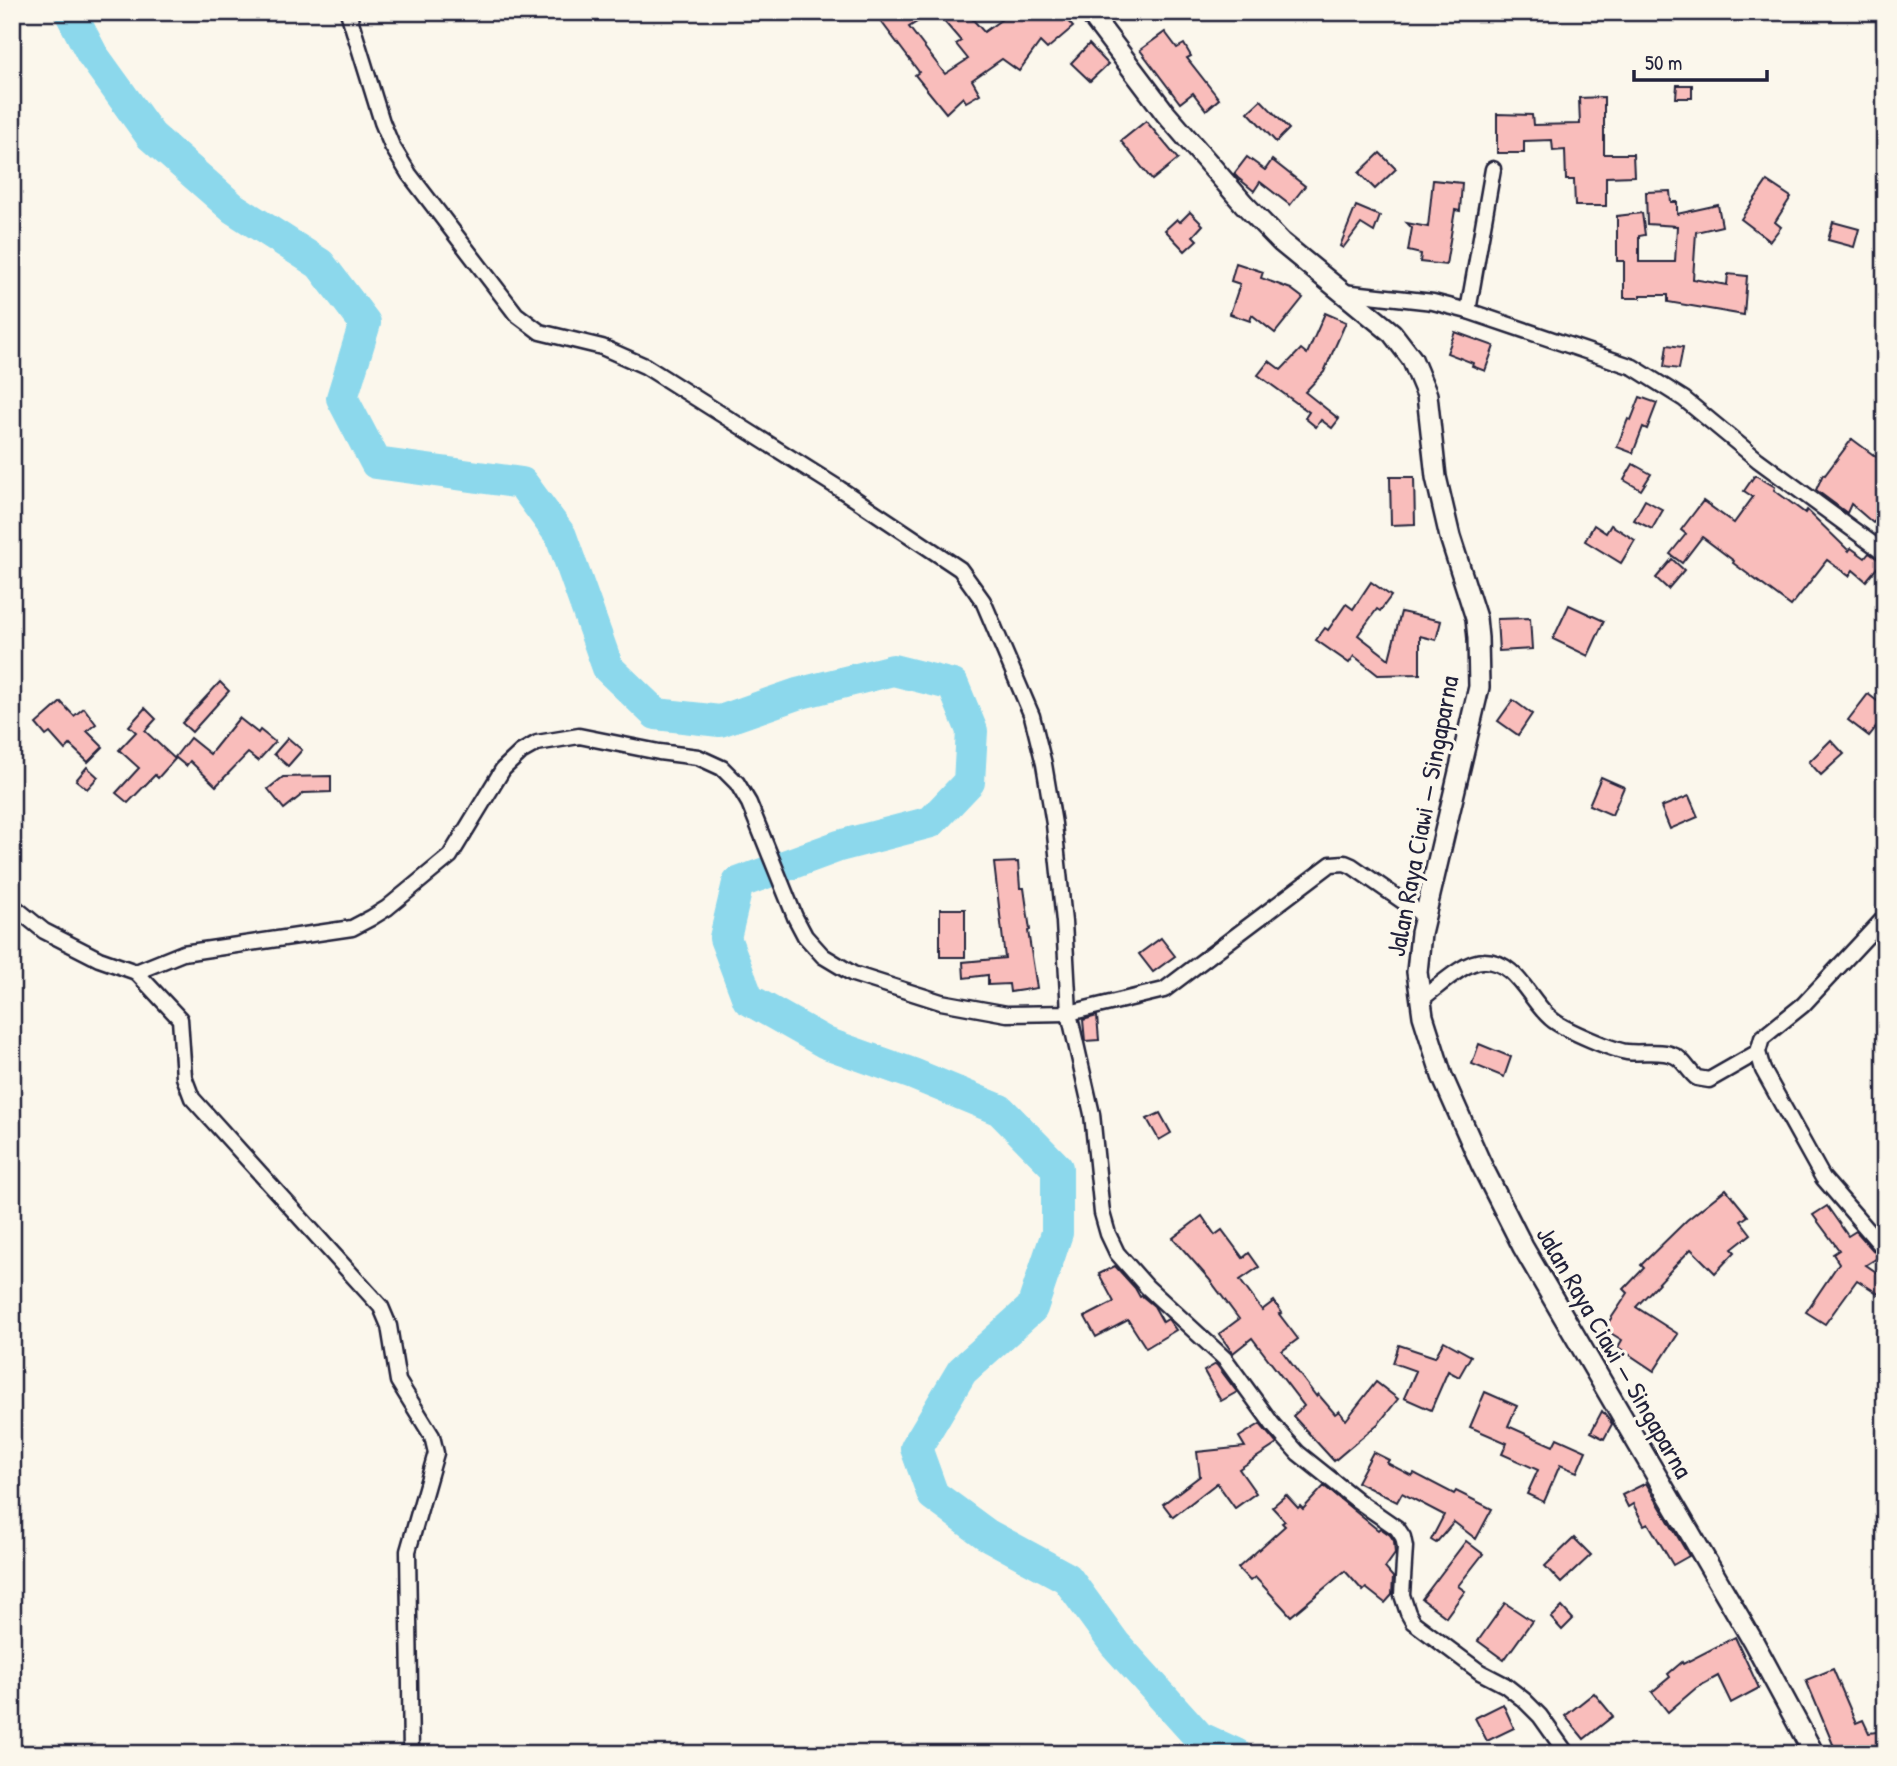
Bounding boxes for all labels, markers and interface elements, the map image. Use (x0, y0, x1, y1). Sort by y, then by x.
scale bar (1634, 38, 1768, 82)
text: 50 m (1645, 48, 1682, 77)
street label: Jalan Raya Ciawi — Singaparna (1378, 673, 1466, 959)
street label: Jalan Raya Ciawi — Singaparna (1529, 1220, 1701, 1484)

